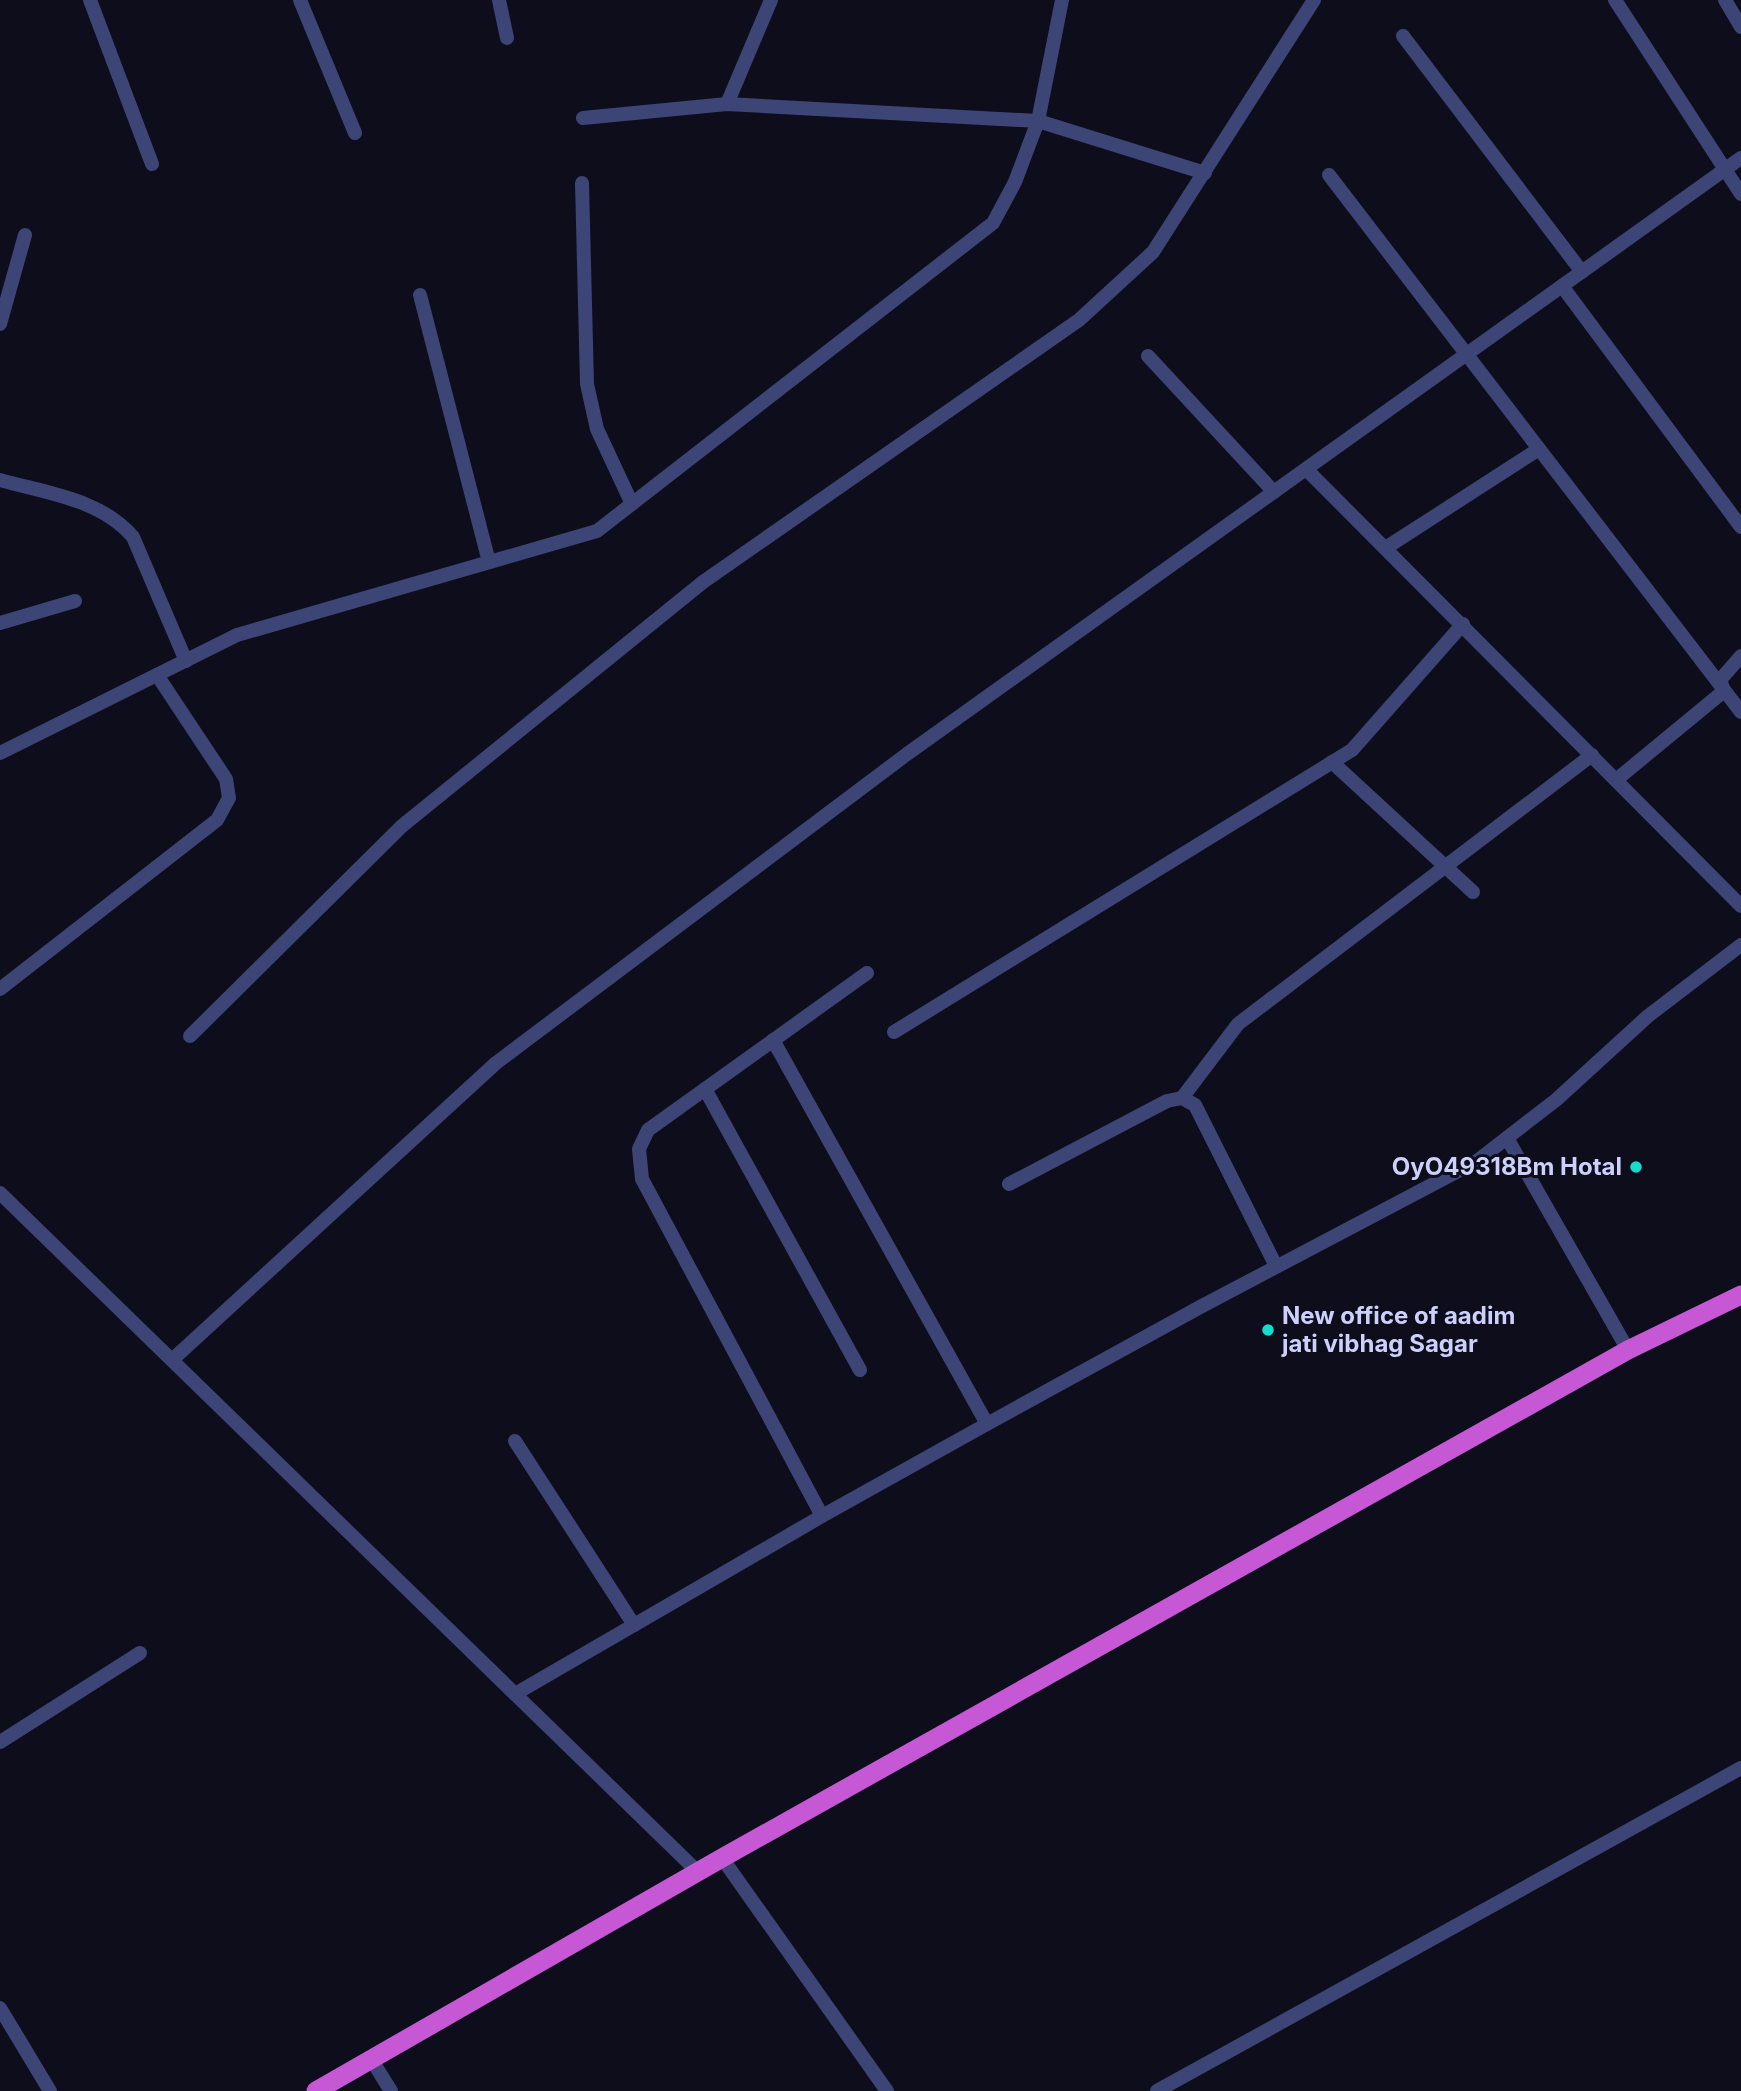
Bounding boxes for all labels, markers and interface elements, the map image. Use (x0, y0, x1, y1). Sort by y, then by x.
place label: OyO49318Bm Hotal (1392, 1152, 1622, 1181)
marker: OyO49318Bm Hotal (1628, 1159, 1644, 1175)
place label: New office of aadim jati vibhag Sagar (1281, 1301, 1515, 1358)
marker: New office of aadim jati vibhag Sagar (1260, 1322, 1276, 1338)

